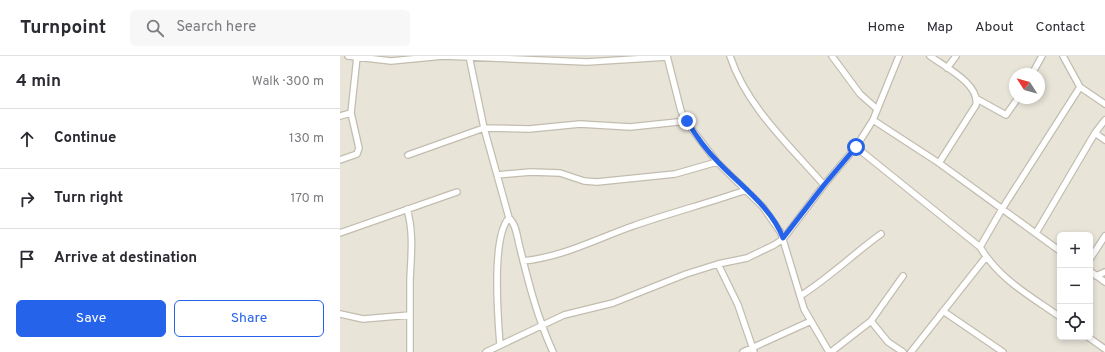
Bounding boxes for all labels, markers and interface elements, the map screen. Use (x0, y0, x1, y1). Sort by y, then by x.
search box (130, 10, 410, 46)
text: Turnpoint (20, 16, 106, 40)
icon: search (144, 17, 166, 39)
text: Search here (176, 18, 256, 37)
text: Home (868, 19, 905, 36)
text: Map (927, 19, 953, 36)
text: About (975, 19, 1014, 36)
text: Contact (1036, 19, 1085, 36)
north arrow (1009, 68, 1045, 104)
text: 4 min (16, 71, 61, 93)
text: Walk · 300 m (252, 74, 324, 90)
route end (678, 112, 696, 130)
icon: ahead (16, 128, 38, 150)
text: Continue (54, 129, 116, 148)
text: 130 m (289, 131, 324, 147)
route start (847, 138, 865, 156)
icon: right (16, 188, 38, 210)
text: Turn right (54, 189, 123, 208)
text: 170 m (290, 191, 324, 207)
map controls (1057, 232, 1093, 340)
button: + (1057, 232, 1093, 268)
icon: arrive (16, 248, 38, 270)
text: Arrive at destination (54, 249, 197, 268)
button: − (1057, 268, 1093, 304)
button: Save (16, 300, 166, 337)
button: Share (174, 300, 324, 337)
button: locate (1057, 304, 1093, 340)

